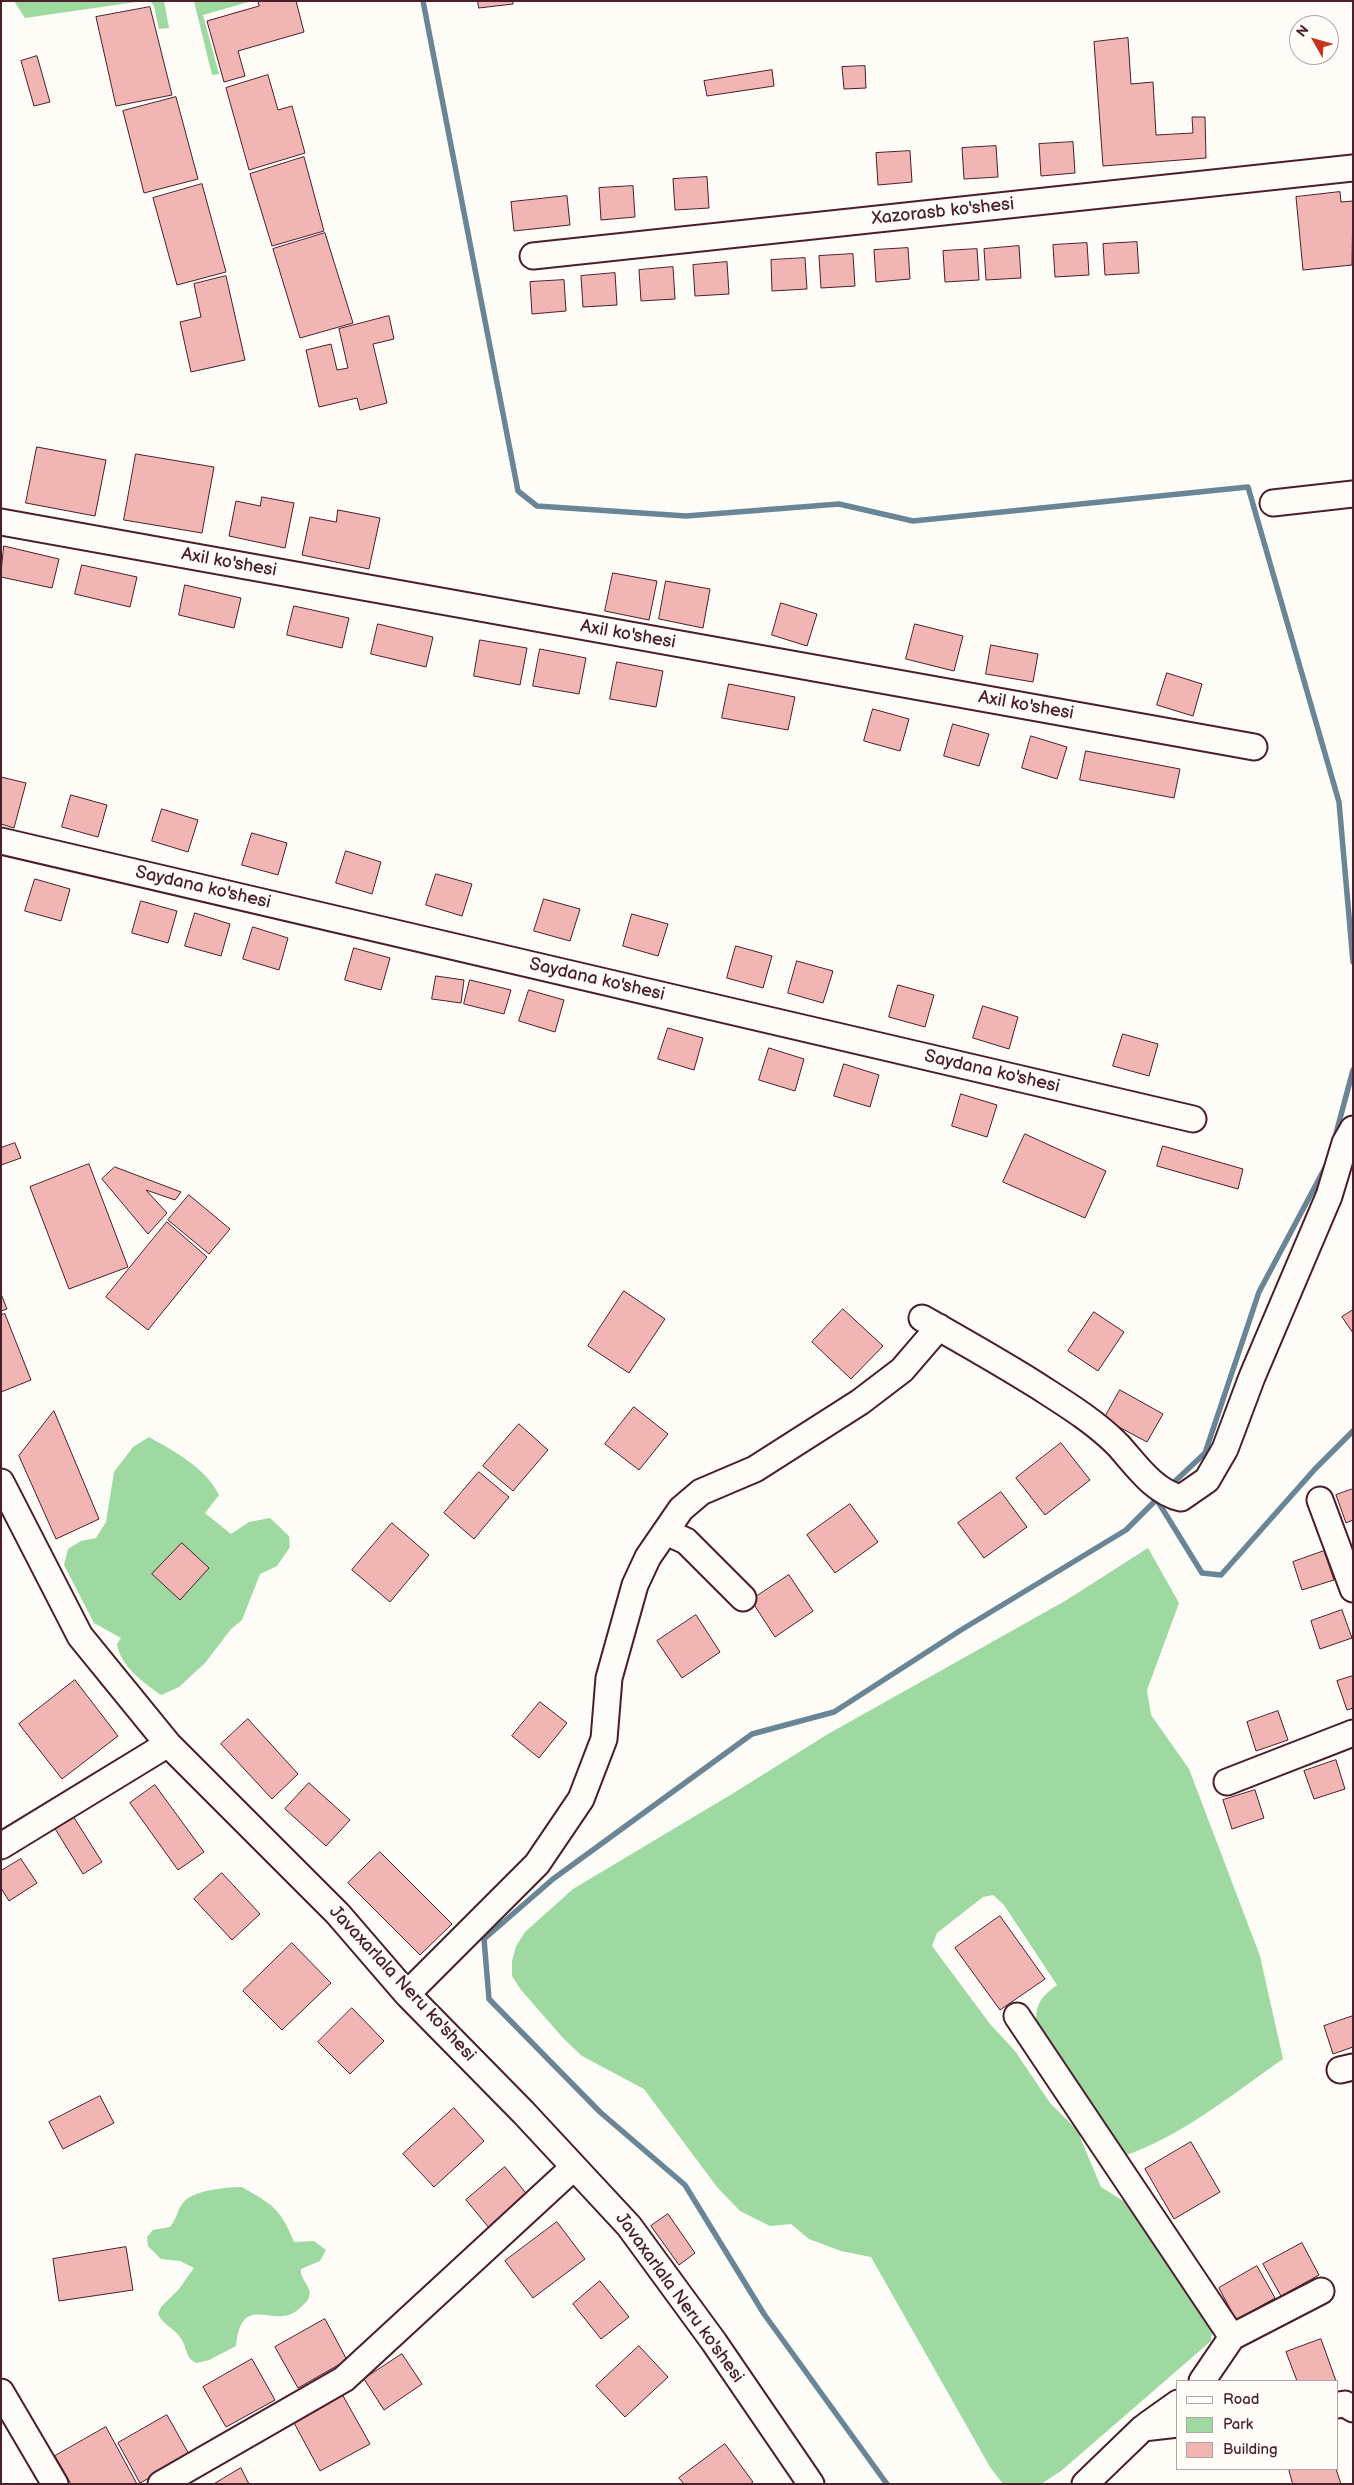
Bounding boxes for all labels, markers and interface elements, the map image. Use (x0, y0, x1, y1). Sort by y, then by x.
north arrow (1289, 15, 1339, 65)
text: N (1293, 22, 1313, 40)
street label: Xazorasb ko'shesi (871, 194, 1015, 230)
street label: Axil ko'shesi (180, 544, 278, 582)
street label: Axil ko'shesi (579, 616, 677, 654)
street label: Axil ko'shesi (977, 687, 1075, 725)
street label: Saydana ko'shesi (133, 862, 273, 914)
street label: Saydana ko'shesi (527, 954, 667, 1006)
street label: Saydana ko'shesi (922, 1046, 1062, 1098)
street label: Javaxarlala Neru ko'shesi (324, 1902, 480, 2066)
street label: Javaxarlala Neru ko'shesi (610, 2209, 748, 2387)
legend (1176, 2380, 1339, 2470)
text: Road (1223, 2390, 1259, 2409)
text: Park (1223, 2415, 1253, 2434)
text: Building (1223, 2440, 1278, 2459)

